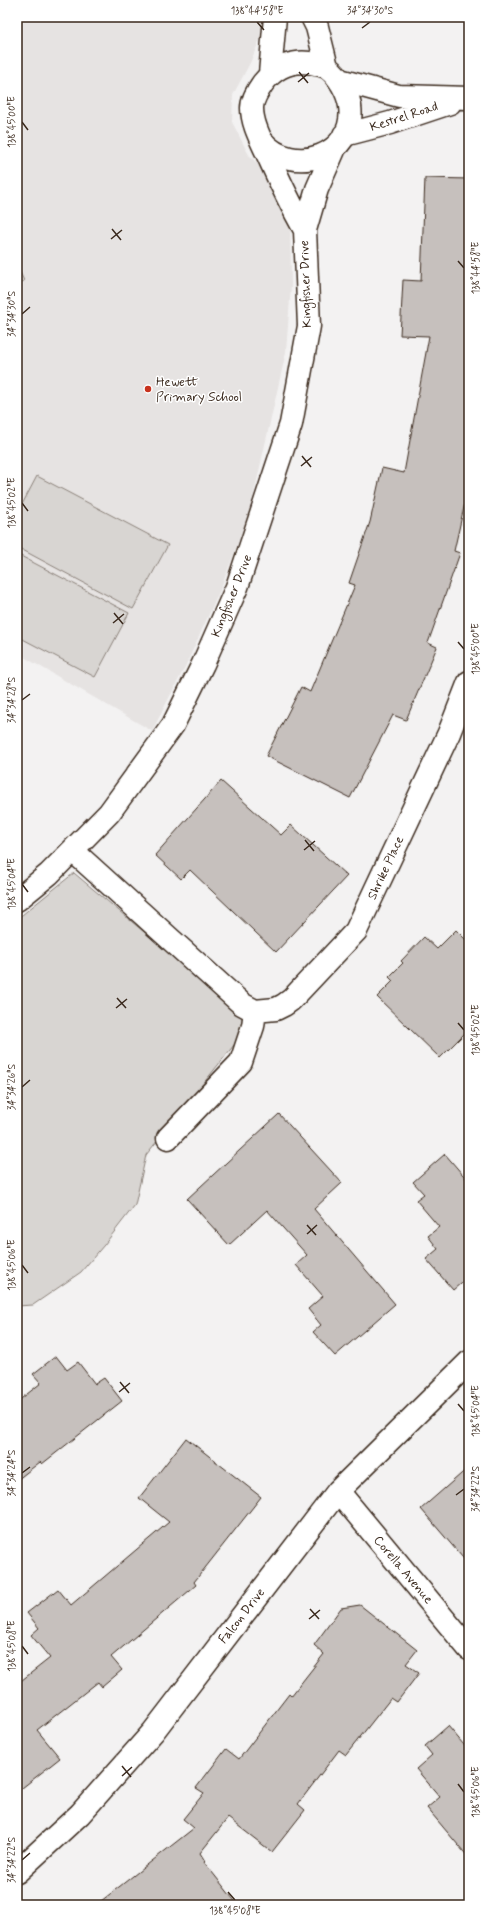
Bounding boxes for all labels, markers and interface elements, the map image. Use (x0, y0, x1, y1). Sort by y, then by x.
text: 138°44'58"E (231, 4, 283, 18)
text: 34°34'30"S (347, 4, 394, 18)
text: 138°45'00"E (5, 96, 19, 148)
street label: Kestrel Road (368, 98, 440, 136)
street label: Kingfisher Drive (296, 240, 317, 328)
text: 138°44'58"E (469, 242, 483, 294)
text: 34°34'30"S (5, 290, 19, 337)
place label: Hewett Primary School (156, 374, 242, 406)
marker: Hewett Primary School (143, 384, 153, 394)
text: 138°45'02"E (5, 477, 19, 529)
street label: Kingfisher Drive (208, 552, 257, 640)
text: 138°45'00"E (469, 623, 483, 675)
text: 34°34'28"S (5, 676, 19, 723)
street label: Shrike Place (364, 833, 408, 903)
text: 138°45'04"E (5, 858, 19, 910)
text: 138°45'02"E (469, 1004, 483, 1056)
text: 34°34'26"S (5, 1063, 19, 1110)
text: 138°45'06"E (5, 1239, 19, 1291)
text: 138°45'04"E (469, 1385, 483, 1437)
text: 34°34'24"S (5, 1449, 19, 1496)
text: 34°34'22"S (469, 1466, 483, 1512)
street label: Corella Avenue (370, 1532, 436, 1608)
street label: Falcon Drive (215, 1585, 269, 1647)
text: 138°45'08"E (5, 1620, 19, 1672)
text: 138°45'06"E (469, 1766, 483, 1818)
text: 34°34'22"S (5, 1837, 19, 1883)
text: 138°45'08"E (209, 1904, 261, 1918)

